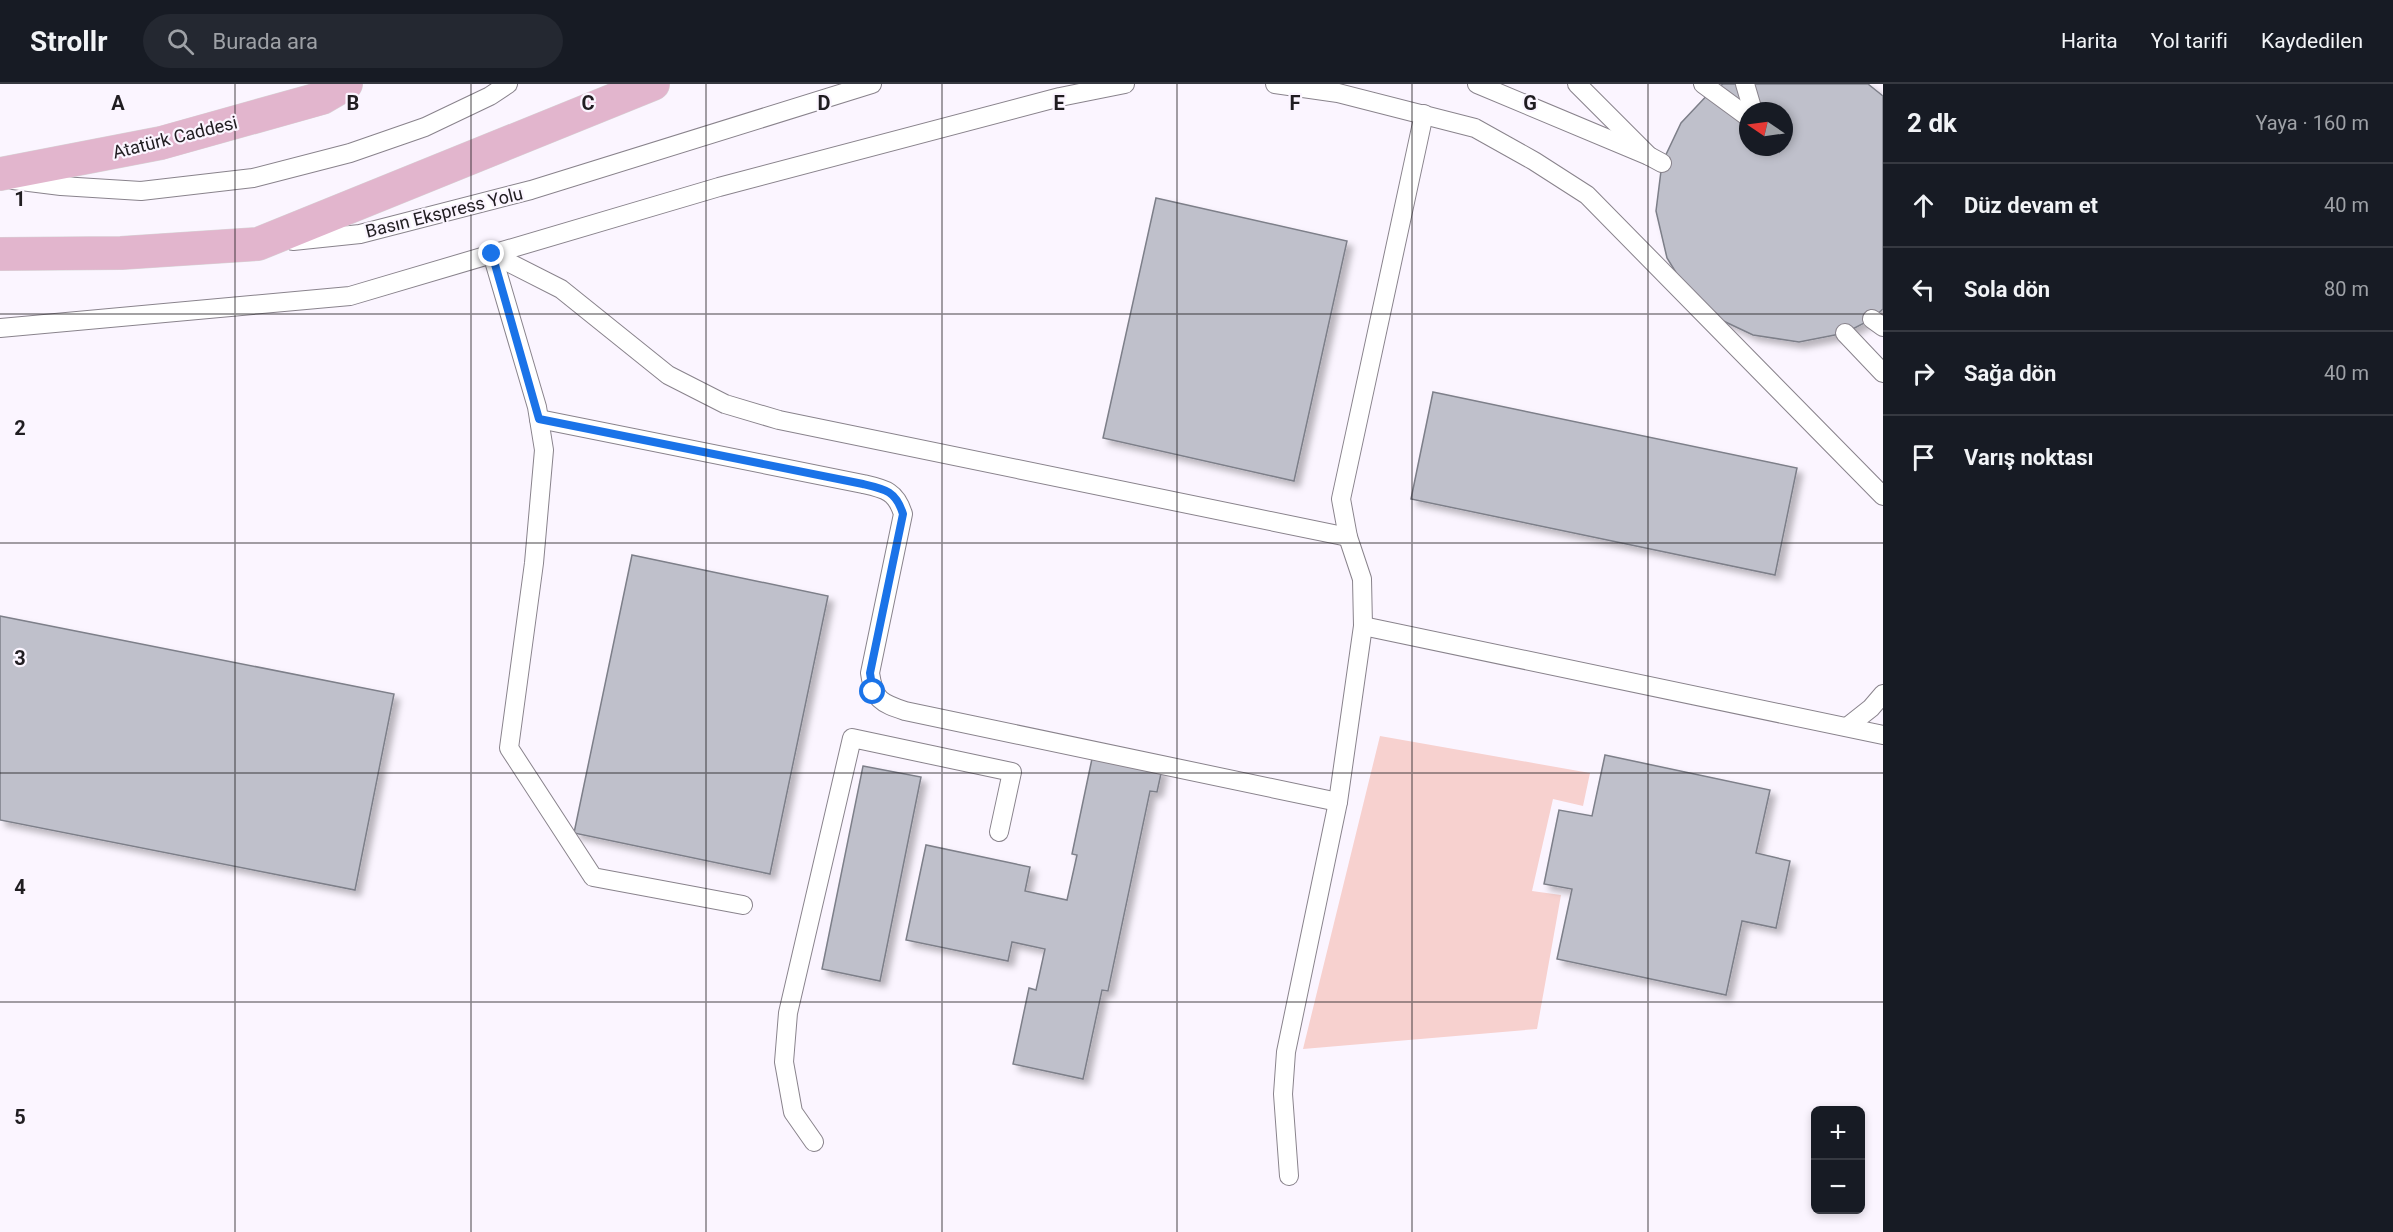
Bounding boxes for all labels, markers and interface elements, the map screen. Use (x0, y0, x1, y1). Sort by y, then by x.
search box (143, 14, 563, 68)
text: Strollr (30, 25, 107, 58)
icon: search (164, 25, 197, 58)
text: Burada ara (212, 29, 318, 54)
text: Harita (2061, 29, 2118, 53)
text: Yol tarifi (2151, 29, 2228, 53)
text: Kaydedilen (2261, 29, 2363, 53)
text: A (111, 91, 125, 115)
text: B (347, 91, 359, 115)
text: C (581, 91, 595, 115)
text: D (818, 91, 831, 115)
text: E (1053, 91, 1065, 115)
text: F (1290, 91, 1301, 115)
text: G (1523, 91, 1537, 115)
north arrow (1739, 102, 1793, 156)
text: 2 dk (1907, 108, 1957, 138)
street label: Atatürk Caddesi (110, 111, 240, 163)
text: Yaya · 160 m (2255, 111, 2369, 135)
street label: Basın Ekspress Yolu (363, 182, 525, 242)
text: 1 (14, 187, 26, 211)
icon: ahead (1907, 189, 1940, 222)
text: Düz devam et (1964, 193, 2098, 218)
text: 40 m (2324, 193, 2369, 217)
route end (478, 240, 504, 266)
icon: left (1907, 273, 1940, 306)
text: Sola dön (1964, 277, 2050, 302)
text: 80 m (2324, 277, 2369, 301)
icon: right (1907, 357, 1940, 390)
text: Sağa dön (1964, 361, 2056, 386)
text: 40 m (2324, 361, 2369, 385)
text: 2 (14, 416, 26, 440)
icon: arrive (1907, 441, 1940, 474)
text: Varış noktası (1964, 445, 2094, 470)
text: 3 (14, 646, 26, 670)
route start (859, 678, 885, 704)
text: 4 (14, 875, 26, 899)
text: 5 (14, 1105, 26, 1129)
map controls (1811, 1106, 1865, 1214)
button: + (1811, 1106, 1865, 1160)
button: − (1811, 1160, 1865, 1214)

